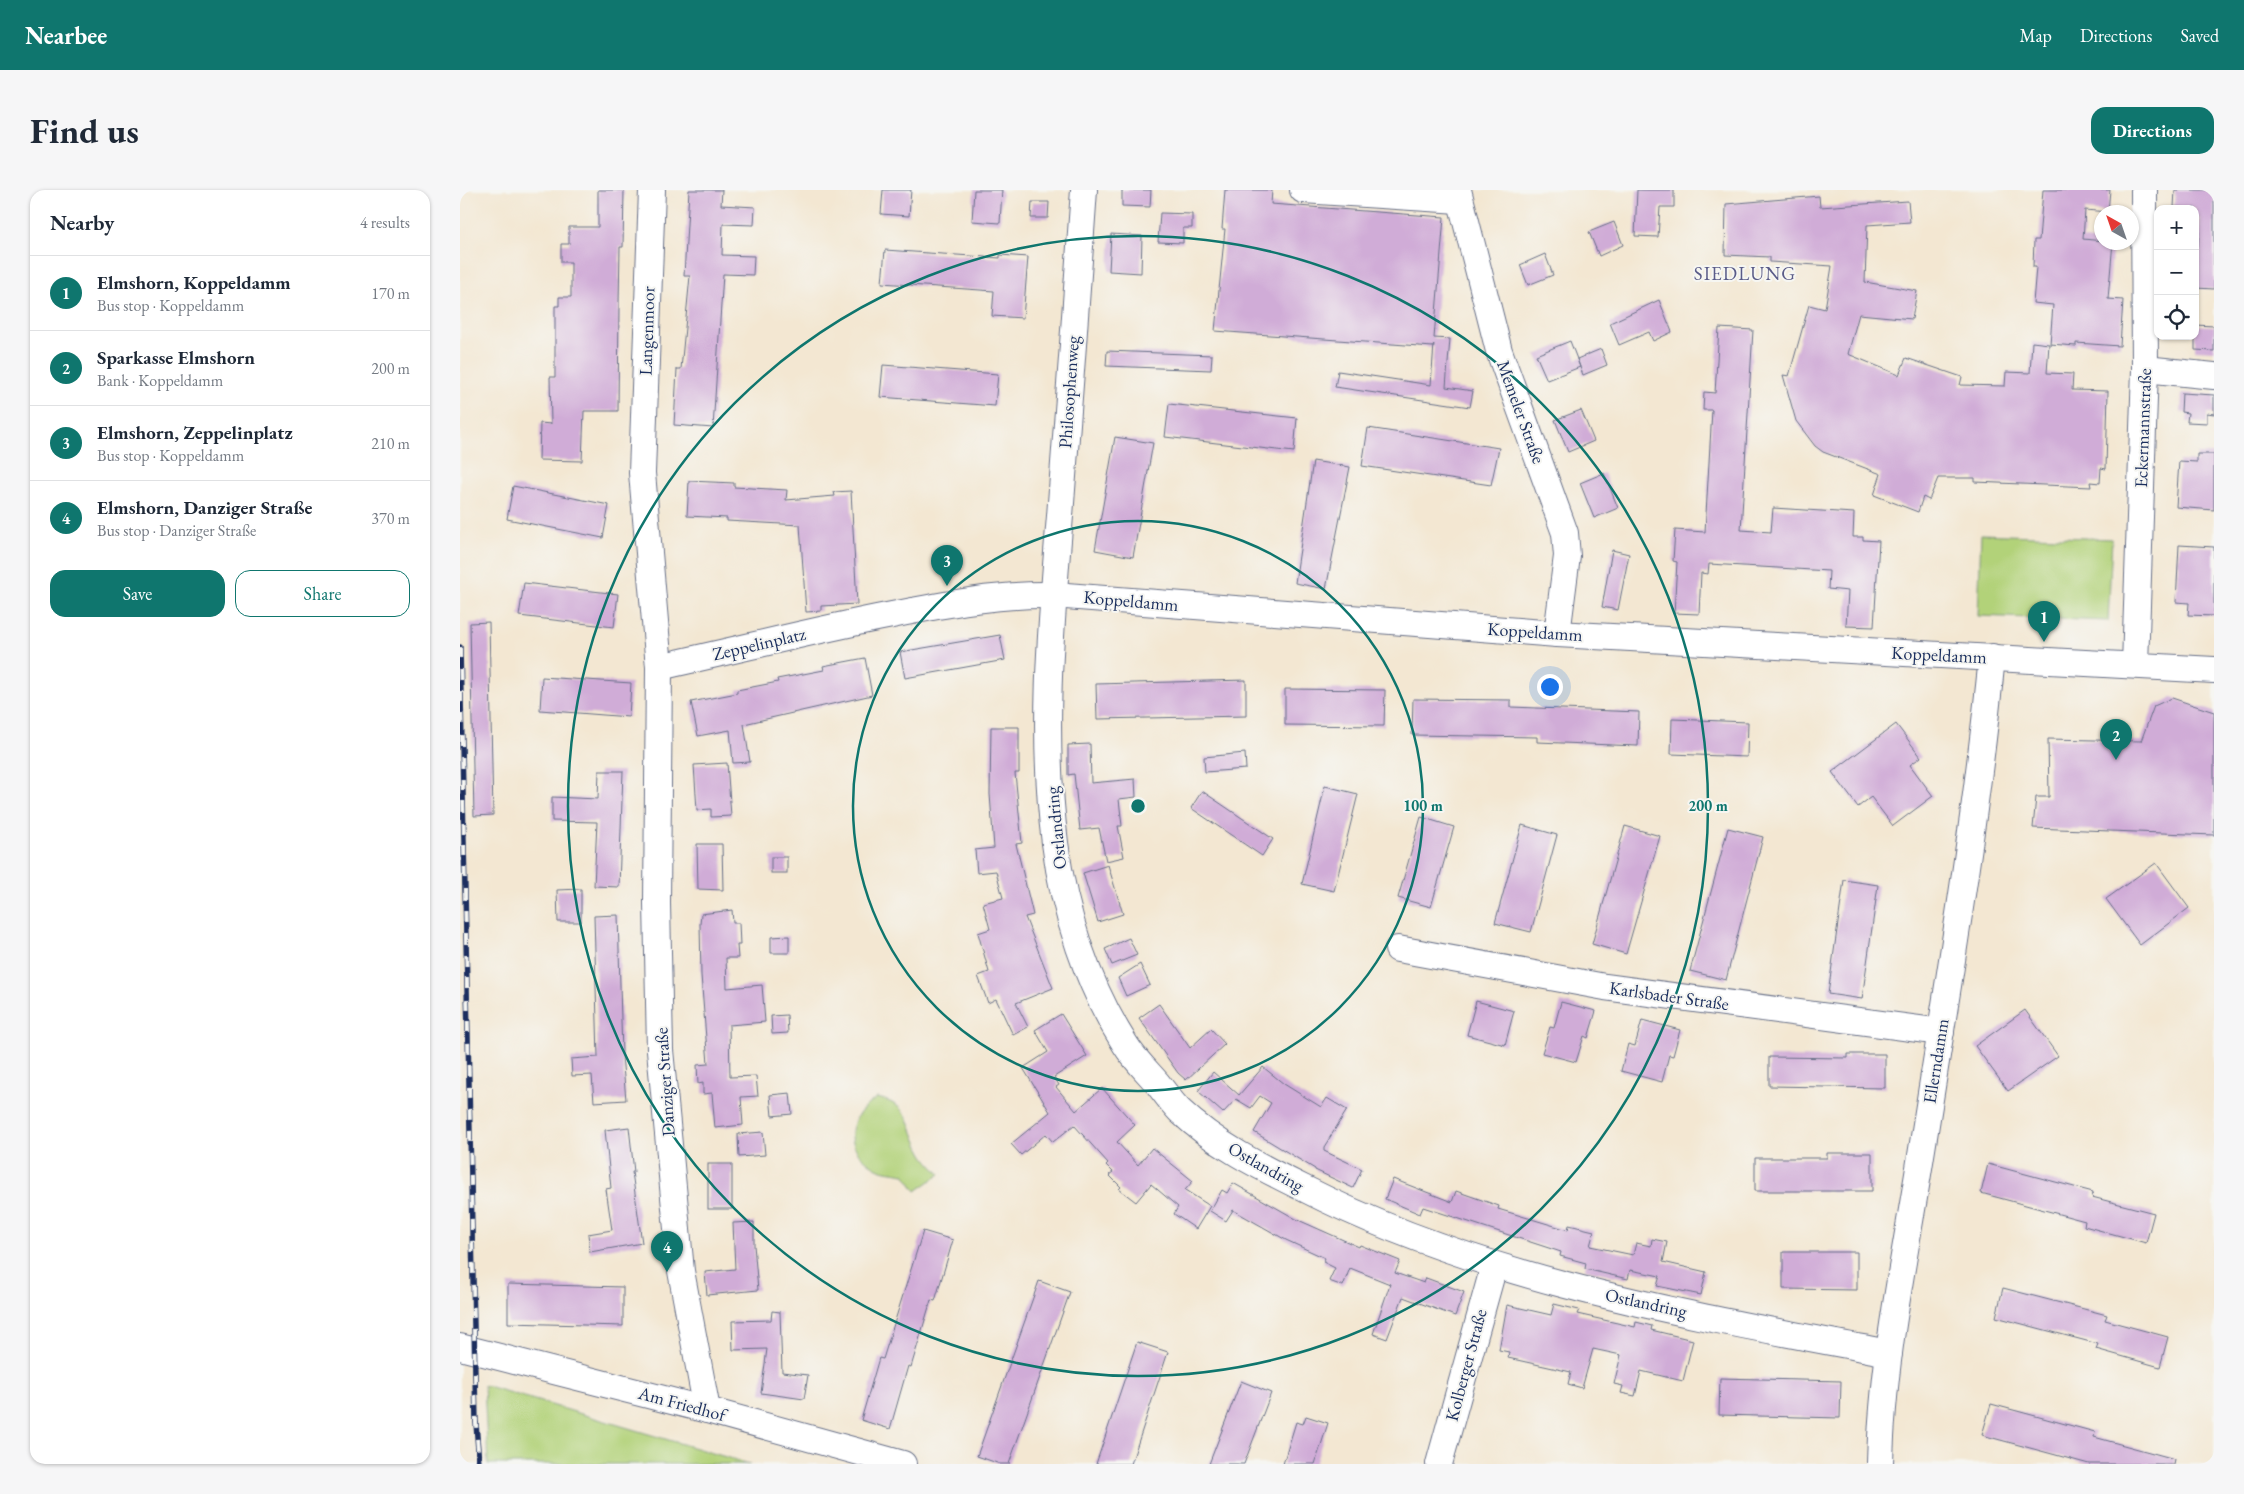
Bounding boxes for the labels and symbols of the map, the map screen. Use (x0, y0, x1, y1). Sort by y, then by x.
north arrow (2094, 205, 2139, 250)
district label: SIEDLUNG (1694, 261, 1796, 286)
street label: Langenmoor (633, 286, 660, 376)
street label: Philosophenweg (1053, 335, 1084, 449)
street label: Memeler Straße (1492, 357, 1551, 467)
street label: Eckermannstraße (2129, 368, 2156, 488)
pin: 3 (931, 545, 963, 586)
street label: Koppeldamm (1082, 585, 1180, 616)
pin: 1 (2028, 601, 2060, 642)
street label: Koppeldamm (1487, 617, 1583, 646)
street label: Zeppelinplatz (710, 622, 808, 665)
street label: Koppeldamm (1891, 641, 1987, 668)
your location (1537, 674, 1563, 700)
pin: 2 (2100, 719, 2132, 760)
street label: Ostlandring (1040, 785, 1071, 871)
text: 100 m (1403, 796, 1443, 815)
text: 200 m (1688, 796, 1728, 815)
centre of rings (1129, 797, 1147, 815)
street label: Karlsbader Straße (1608, 976, 1730, 1015)
street label: Ellerndamm (1917, 1017, 1954, 1105)
street label: Danziger Straße (649, 1027, 680, 1137)
street label: Ostlandring (1224, 1136, 1308, 1197)
pin: 4 (651, 1231, 683, 1272)
street label: Ostlandring (1603, 1283, 1689, 1322)
street label: Kolberger Straße (1439, 1306, 1492, 1424)
street label: Am Friedhof (635, 1381, 731, 1427)

